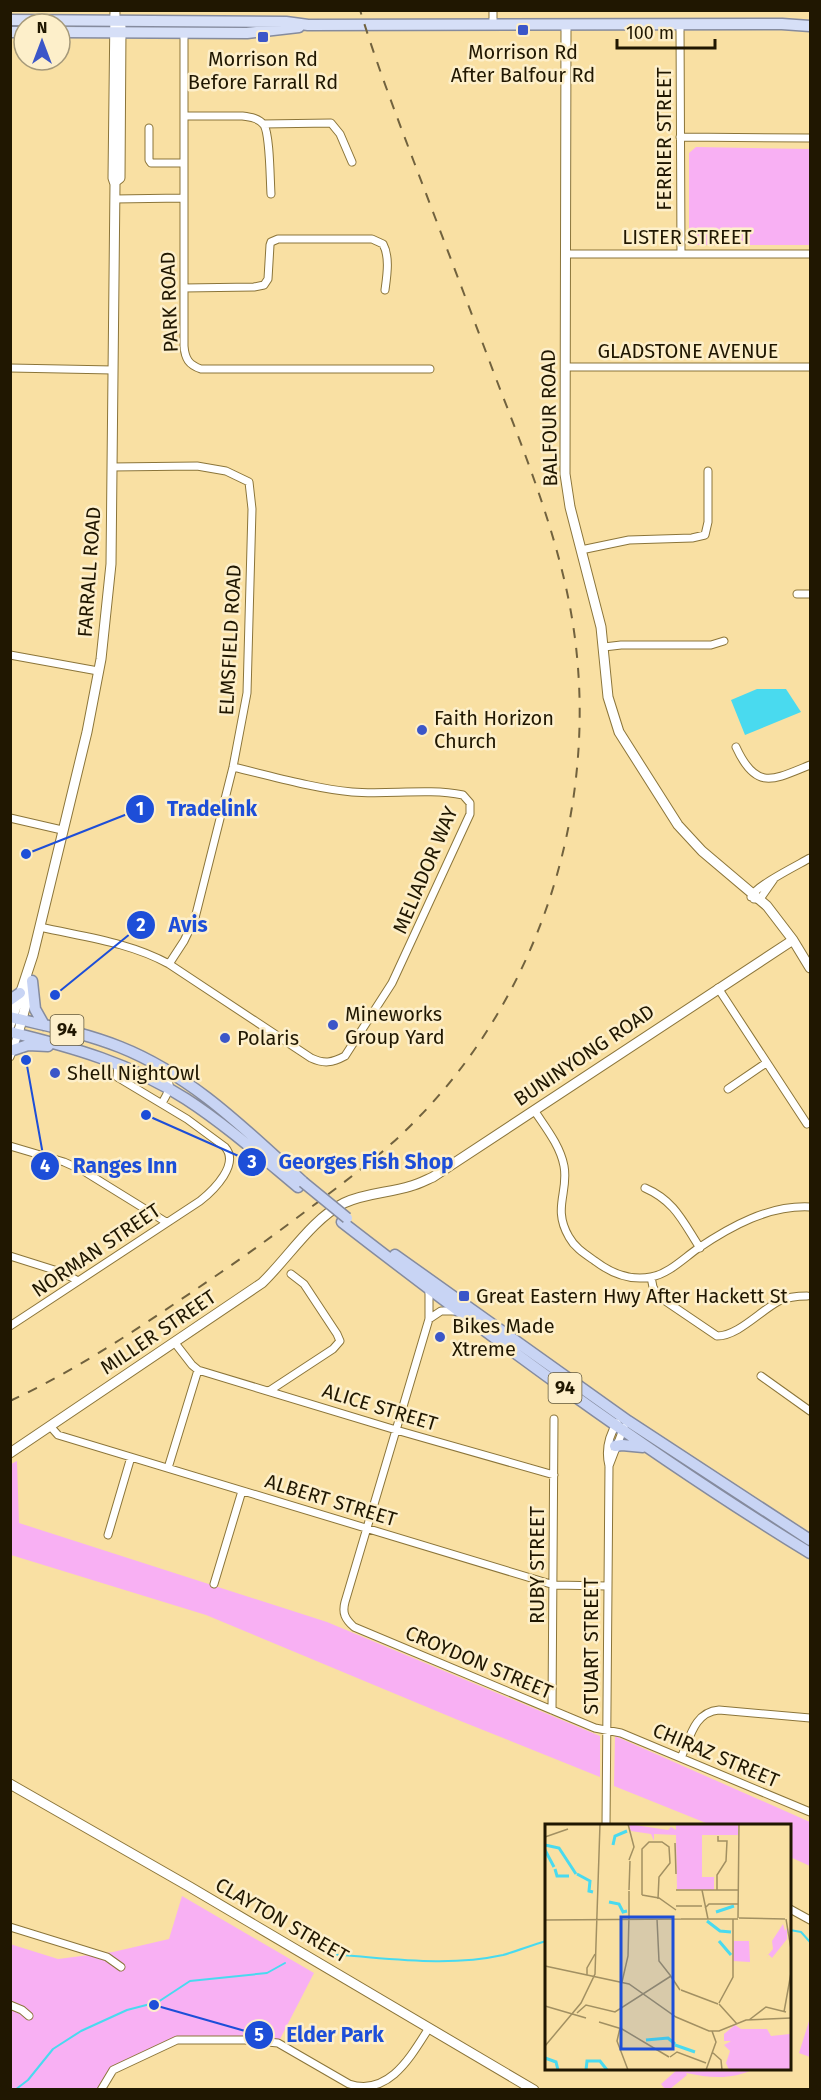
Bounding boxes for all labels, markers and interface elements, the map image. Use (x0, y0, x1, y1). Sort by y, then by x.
north arrow (12, 12, 72, 72)
scale bar (617, 12, 714, 50)
text: N (37, 18, 47, 37)
text: 100 m (626, 22, 674, 44)
marker: Morrison Rd After Balfour Rd (516, 23, 530, 37)
marker: Morrison Rd Before Farrall Rd (256, 30, 270, 44)
place label: Morrison Rd After Balfour Rd (451, 40, 595, 87)
place label: Morrison Rd Before Farrall Rd (188, 47, 338, 94)
street label: FERRIER STREET (652, 67, 676, 211)
street label: LISTER STREET (622, 225, 752, 249)
street label: PARK ROAD (155, 251, 183, 353)
street label: GLADSTONE AVENUE (597, 339, 779, 363)
street label: BALFOUR ROAD (536, 349, 562, 487)
street label: FARRALL ROAD (72, 506, 106, 638)
street label: ELMSFIELD ROAD (214, 564, 246, 716)
place label: Faith Horizon Church (434, 706, 554, 753)
marker: Faith Horizon Church (415, 723, 429, 737)
callout: Tradelink (125, 789, 269, 828)
text: Tradelink (167, 796, 257, 822)
text: 1 (136, 798, 144, 820)
street label: MELIADOR WAY (387, 803, 463, 937)
callout: Avis (126, 905, 220, 944)
text: Avis (167, 912, 208, 938)
text: 2 (136, 914, 146, 936)
street label: BUNINYONG ROAD (509, 999, 659, 1111)
place label: Mineworks Group Yard (345, 1002, 445, 1049)
road number: 94 (50, 1015, 84, 1045)
marker: Mineworks Group Yard (326, 1018, 340, 1032)
place label: Polaris (237, 1026, 299, 1050)
marker: Polaris (218, 1031, 232, 1045)
place label: Shell NightOwl (67, 1061, 200, 1085)
marker: Shell NightOwl (48, 1066, 62, 1080)
callout: Georges Fish Shop (237, 1142, 466, 1181)
callout: Ranges Inn (30, 1146, 189, 1185)
text: Georges Fish Shop (278, 1149, 454, 1175)
text: 3 (246, 1151, 257, 1173)
text: Ranges Inn (73, 1153, 177, 1179)
text: 4 (40, 1155, 50, 1177)
street label: NORMAN STREET (27, 1198, 166, 1302)
street label: MILLER STREET (96, 1284, 221, 1379)
place label: Great Eastern Hwy After Hackett St (476, 1284, 789, 1308)
marker: Great Eastern Hwy After Hackett St (457, 1289, 471, 1303)
place label: Bikes Made Xtreme (452, 1314, 555, 1361)
marker: Bikes Made Xtreme (433, 1330, 447, 1344)
road number: 94 (548, 1373, 582, 1403)
street label: ALICE STREET (320, 1378, 441, 1436)
street label: ALBERT STREET (262, 1469, 400, 1532)
street label: RUBY STREET (525, 1505, 549, 1624)
street label: STUART STREET (579, 1577, 603, 1715)
street label: CROYDON STREET (402, 1620, 557, 1704)
street label: CHIRAZ STREET (649, 1718, 783, 1793)
inset map (545, 1824, 791, 2070)
street label: CLAYTON STREET (211, 1872, 353, 1968)
callout: Elder Park (244, 2015, 396, 2054)
text: Elder Park (286, 2022, 384, 2048)
text: 5 (254, 2024, 264, 2046)

